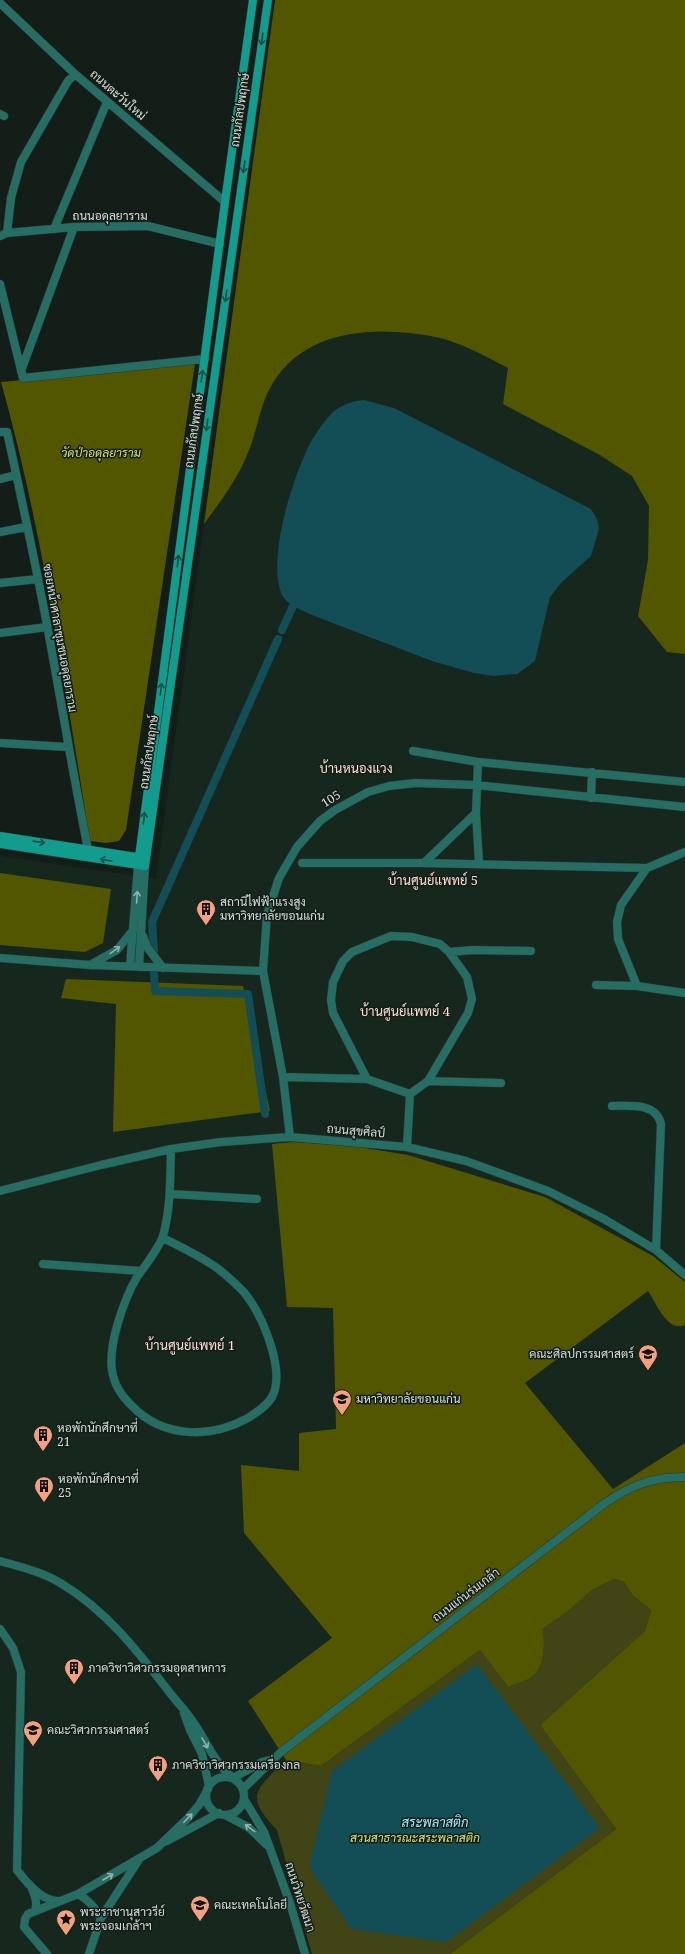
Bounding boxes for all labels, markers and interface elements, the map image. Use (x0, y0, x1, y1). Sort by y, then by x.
one-way arrow (258, 32, 266, 45)
street label: ถนนตะวันใหม่ (87, 65, 150, 124)
street label: ถนนกัลปพฤกษ์ (226, 71, 253, 148)
one-way arrow (240, 160, 248, 173)
street label: ถนนอดุลยาราม (72, 207, 148, 225)
one-way arrow (222, 289, 230, 302)
one-way arrow (198, 370, 206, 383)
street label: ถนนกัลปพฤกษ์ (180, 392, 207, 469)
one-way arrow (203, 418, 211, 431)
park label: วัดป่าอดุลยาราม (61, 444, 141, 462)
one-way arrow (174, 554, 181, 567)
street label: ซอยหน้าศาลาชุมชนอดุลยาราม (38, 562, 82, 714)
one-way arrow (157, 683, 165, 696)
street label: ถนนกัลปพฤกษ์ (135, 713, 162, 790)
district label: บ้านหนองแวง (319, 759, 393, 777)
street label: 105 (318, 786, 344, 811)
one-way arrow (140, 812, 148, 825)
one-way arrow (32, 838, 45, 846)
one-way arrow (100, 856, 113, 864)
district label: บ้านศูนย์แพทย์ 5 (388, 871, 478, 890)
one-way arrow (133, 891, 140, 904)
place label: สถานีไฟฟ้าแรงสูง มหาวิทยาลัยขอนแก่น (220, 893, 325, 924)
building icon: สถานีไฟฟ้าแรงสูง มหาวิทยาลัยขอนแก่น (195, 898, 217, 926)
one-way arrow (109, 946, 120, 955)
district label: บ้านศูนย์แพทย์ 4 (360, 1002, 451, 1021)
street label: ถนนสุขศิลป์ (326, 1119, 386, 1143)
district label: บ้านศูนย์แพทย์ 1 (145, 1336, 235, 1355)
school or university icon: คณะศิลปกรรมศาสตร์ (637, 1343, 659, 1371)
place label: คณะศิลปกรรมศาสตร์ (529, 1345, 634, 1362)
school or university icon: มหาวิทยาลัยขอนแก่น (331, 1388, 353, 1416)
place label: มหาวิทยาลัยขอนแก่น (356, 1390, 461, 1407)
place label: หอพักนักศึกษาที่ 21 (57, 1417, 138, 1450)
building icon: หอพักนักศึกษาที่ 21 (32, 1424, 54, 1452)
place label: หอพักนักศึกษาที่ 25 (58, 1468, 139, 1501)
building icon: หอพักนักศึกษาที่ 25 (33, 1475, 55, 1503)
street label: ถนนแก่นร่มเกล้า (428, 1564, 503, 1626)
building icon: ภาควิชาวิศวกรรมอุตสาหการ (63, 1657, 85, 1685)
place label: ภาควิชาวิศวกรรมอุตสาหการ (88, 1659, 227, 1677)
school or university icon: คณะวิศวกรรมศาสตร์ (22, 1719, 44, 1747)
place label: คณะวิศวกรรมศาสตร์ (47, 1721, 149, 1738)
one-way arrow (202, 1737, 210, 1749)
building icon: ภาควิชาวิศวกรรมเครื่องกล (147, 1754, 169, 1782)
place label: ภาควิชาวิศวกรรมเครื่องกล (172, 1754, 300, 1773)
one-way arrow (183, 1813, 192, 1823)
water label: สระพลาสติก (402, 1813, 468, 1831)
one-way arrow (244, 1824, 255, 1832)
park label: สวนสาธารณะสระพลาสติก (350, 1829, 480, 1846)
street label: ถนนวิทยวัฒนา (281, 1860, 320, 1934)
one-way arrow (102, 1873, 114, 1880)
school or university icon: คณะเทคโนโลยี (189, 1894, 211, 1922)
place label: คณะเทคโนโลยี (214, 1896, 287, 1913)
place label: พระราชานุสาวรีย์ พระจอมเกล้าฯ (80, 1903, 165, 1934)
place icon: พระราชานุสาวรีย์ พระจอมเกล้าฯ (55, 1908, 77, 1936)

